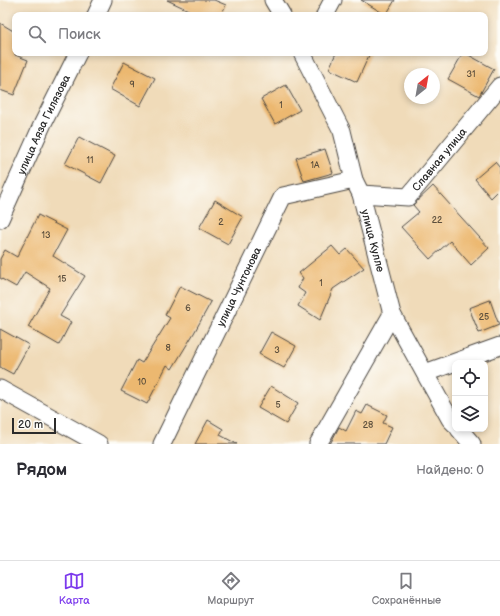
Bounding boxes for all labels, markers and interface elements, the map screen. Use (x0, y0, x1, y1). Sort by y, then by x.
search box (12, 12, 488, 56)
icon: search (26, 23, 48, 45)
text: Поиск (58, 25, 101, 44)
north arrow (404, 68, 440, 104)
house number: 31 (466, 69, 476, 80)
street label: улица Аяза Гилязова (15, 72, 73, 177)
house number: 9 (129, 79, 135, 90)
house number: 1 (279, 100, 283, 111)
street label: Славная улица (410, 125, 470, 194)
house number: 11 (87, 155, 93, 166)
house number: 1А (311, 160, 320, 171)
street label: улица Кулле (358, 208, 387, 274)
house number: 22 (432, 215, 443, 226)
house number: 2 (218, 217, 224, 228)
house number: 13 (41, 230, 51, 241)
street label: улица Чунтонова (214, 245, 264, 329)
house number: 15 (58, 274, 66, 285)
house number: 1 (319, 278, 323, 289)
house number: 6 (185, 303, 191, 314)
house number: 25 (479, 312, 489, 323)
house number: 8 (165, 343, 171, 354)
house number: 3 (274, 345, 280, 356)
map controls (452, 360, 488, 432)
button: locate (452, 360, 488, 396)
house number: 10 (138, 377, 146, 388)
button: layers (452, 396, 488, 432)
house number: 5 (275, 400, 281, 411)
scale bar (12, 416, 56, 435)
text: 20 m (18, 418, 43, 431)
house number: 28 (363, 420, 373, 431)
text: Рядом (16, 460, 67, 480)
text: Найдено: 0 (416, 462, 484, 478)
tab: Карта (59, 570, 90, 607)
tab: Маршрут (207, 570, 254, 607)
tab: Сохранённые (372, 570, 441, 607)

